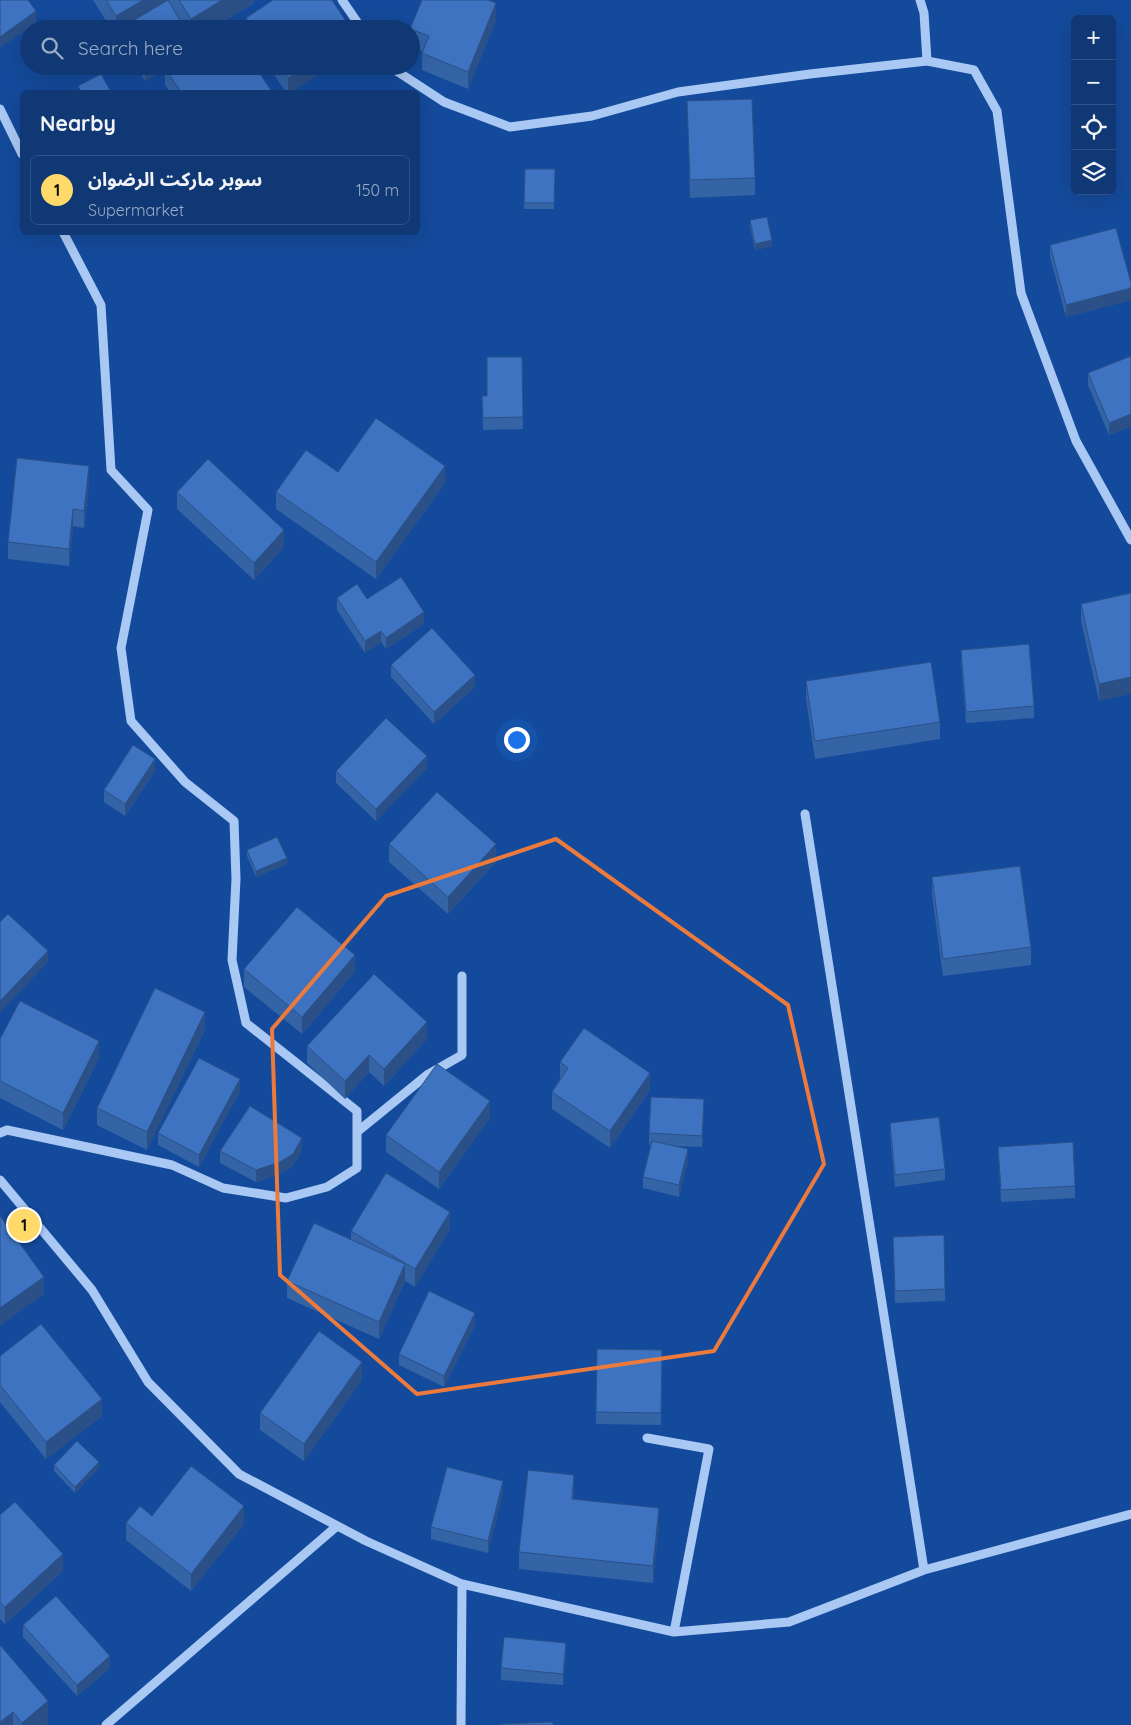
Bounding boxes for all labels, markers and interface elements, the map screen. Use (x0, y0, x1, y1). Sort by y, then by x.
map controls (1071, 15, 1116, 195)
button: + (1071, 15, 1116, 60)
search box (20, 20, 420, 75)
icon: search (38, 34, 66, 62)
text: Search here (78, 36, 183, 60)
button: − (1071, 60, 1116, 105)
button: locate (1071, 105, 1116, 150)
text: Nearby (40, 110, 116, 136)
button: layers (1071, 150, 1116, 195)
text: سوبر ماركت الرضوان (88, 167, 262, 191)
text: 1 (54, 180, 60, 200)
text: 150 m (356, 180, 399, 200)
text: Supermarket (88, 200, 184, 220)
your location (504, 727, 530, 753)
pin: 1 (8, 1206, 40, 1244)

